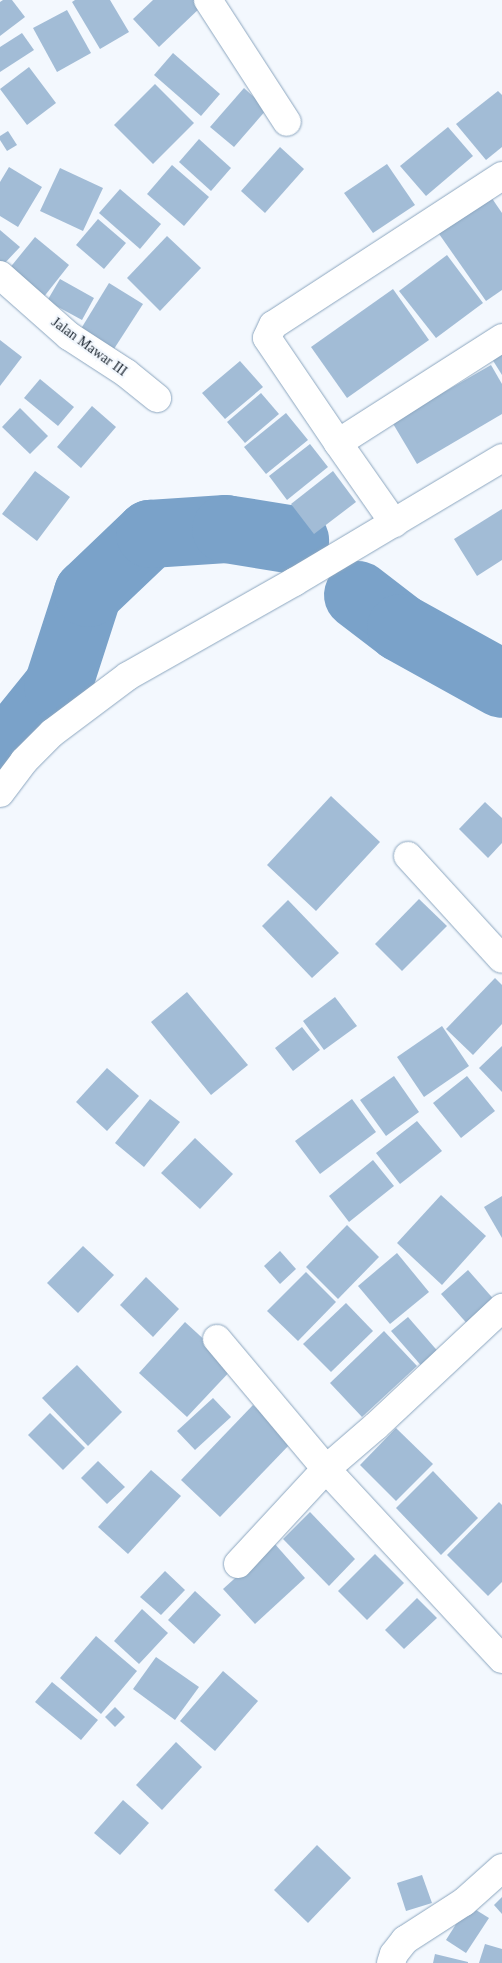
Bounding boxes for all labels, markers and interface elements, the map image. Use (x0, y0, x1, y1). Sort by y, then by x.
street label: Jalan Mawar III (48, 314, 130, 380)

